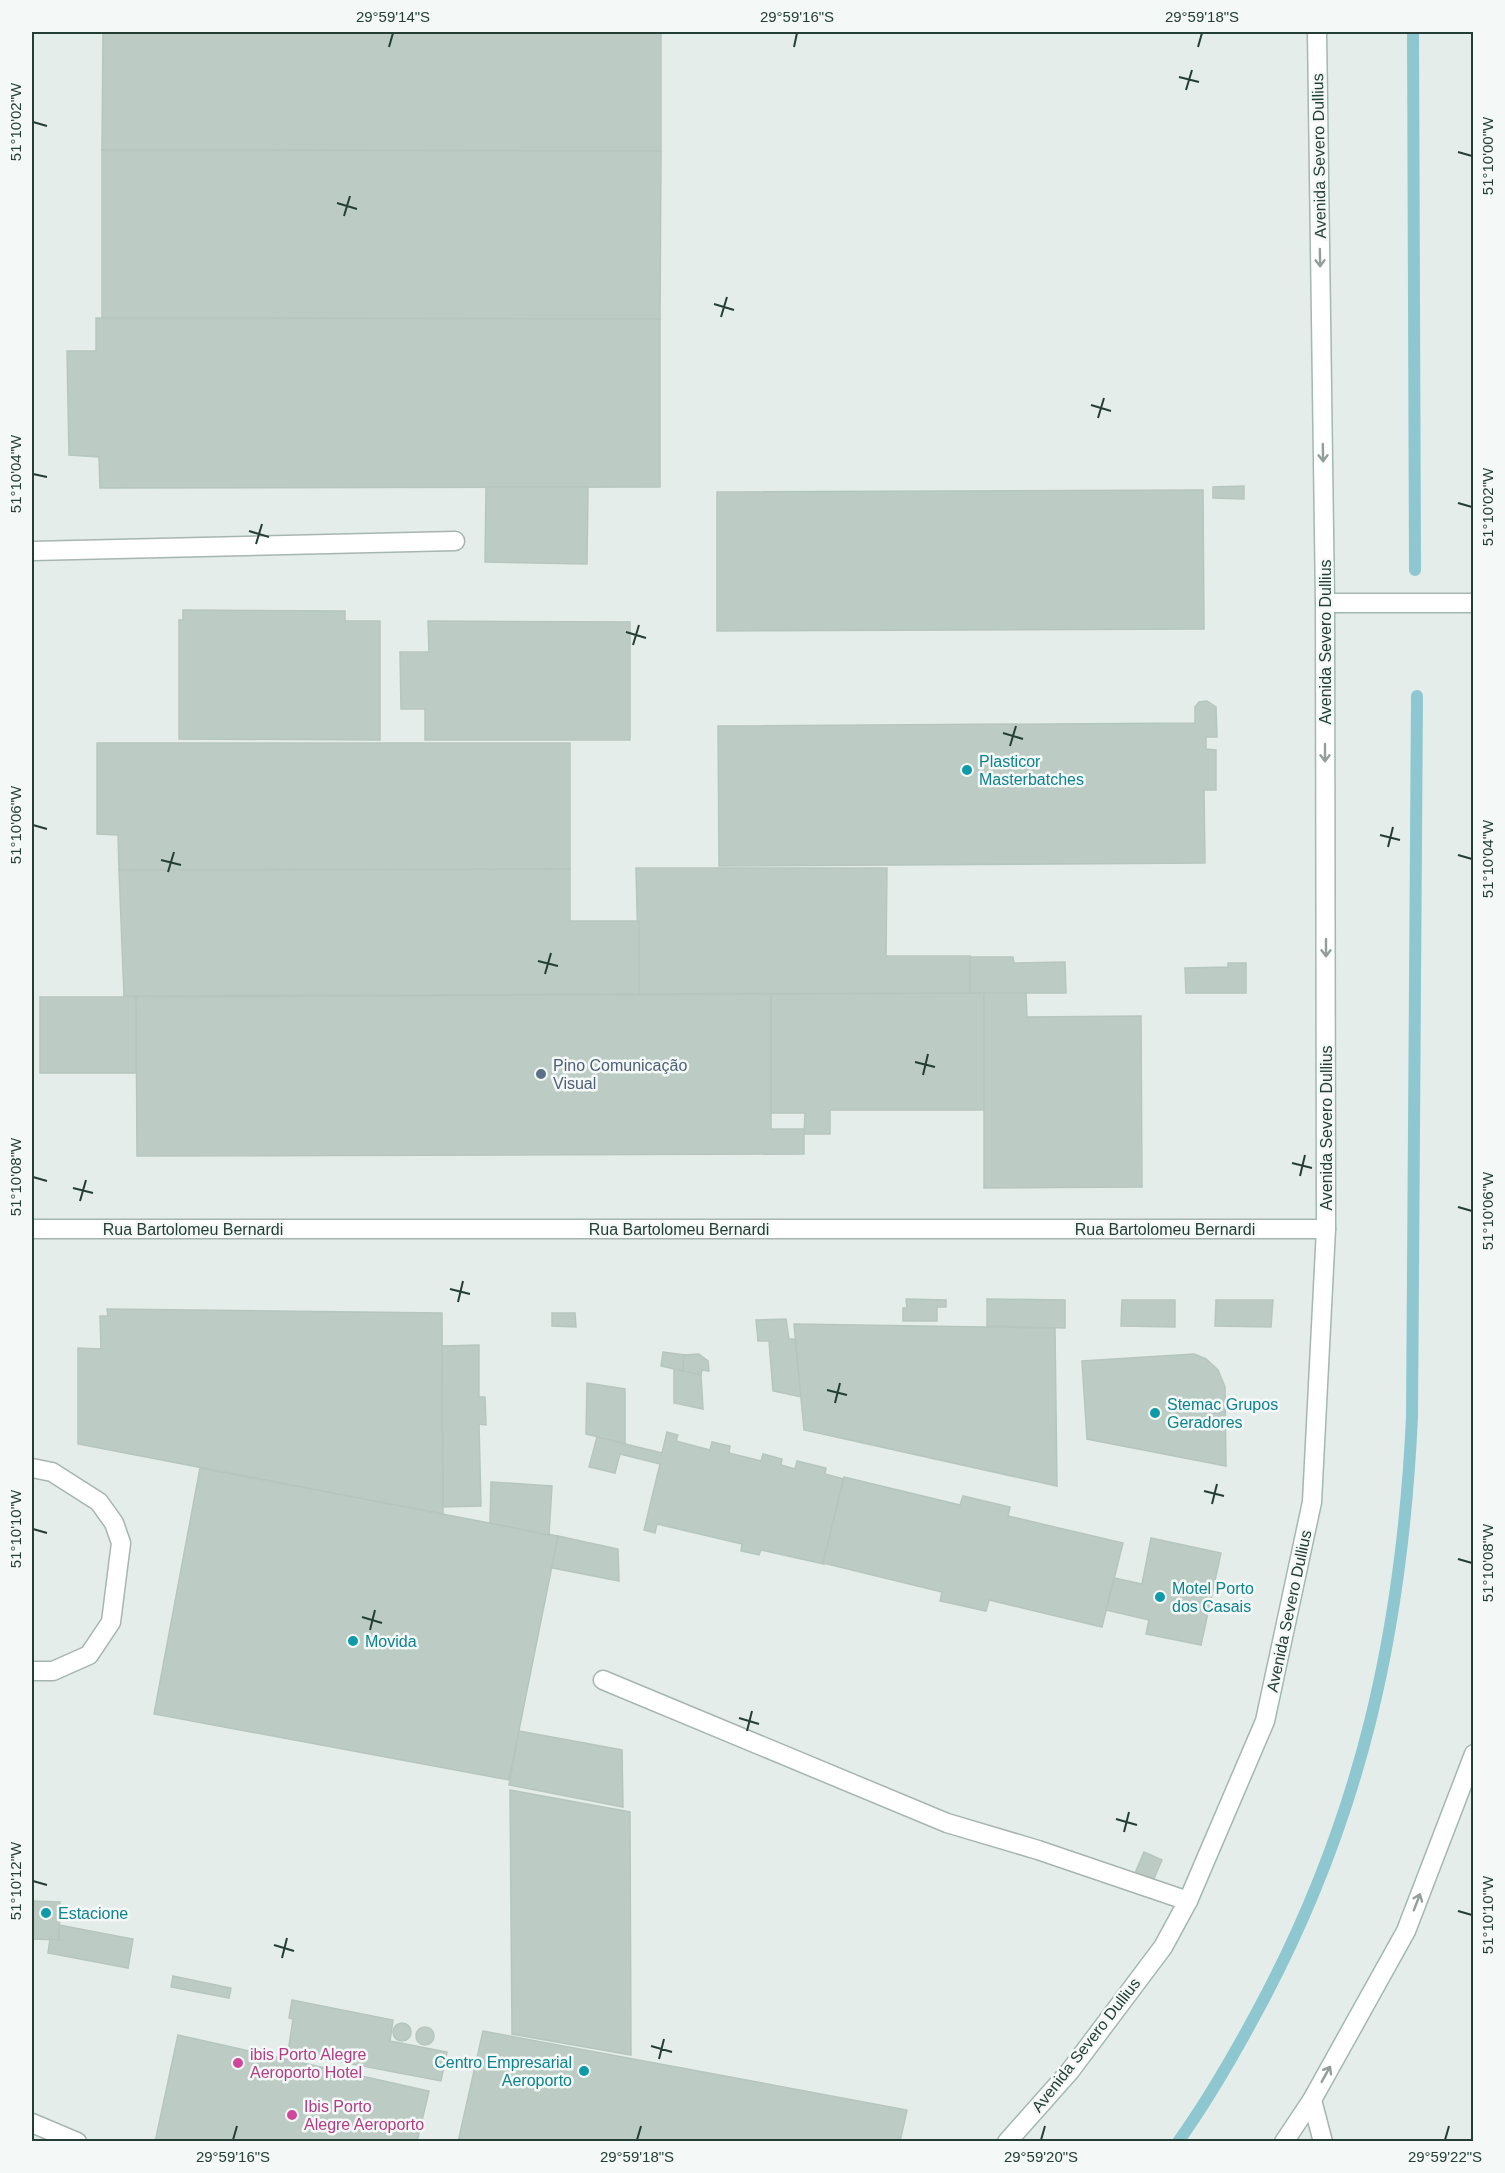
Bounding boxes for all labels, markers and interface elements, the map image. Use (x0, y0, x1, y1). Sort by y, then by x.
text: 29°59'14"S (356, 8, 430, 25)
text: 29°59'16"S (760, 8, 834, 25)
text: 29°59'18"S (1165, 8, 1239, 25)
street label: Avenida Severo Dullius (1309, 73, 1329, 239)
text: 51°10'02"W (7, 82, 24, 161)
text: 51°10'00"W (1479, 116, 1496, 195)
one-way arrow (1314, 247, 1326, 267)
text: 51°10'04"W (7, 434, 24, 513)
one-way arrow (1317, 442, 1329, 462)
text: 51°10'02"W (1479, 467, 1496, 546)
street label: Avenida Severo Dullius (1317, 559, 1334, 725)
one-way arrow (1319, 742, 1331, 762)
place label: Plasticor Masterbatches (979, 753, 1084, 788)
marker: Plasticor Masterbatches (960, 763, 974, 777)
text: 51°10'06"W (7, 785, 24, 864)
text: 51°10'04"W (1479, 819, 1496, 898)
one-way arrow (1320, 937, 1332, 957)
street label: Avenida Severo Dullius (1318, 1045, 1335, 1211)
place label: Pino Comunicação Visual (553, 1057, 687, 1092)
marker: Pino Comunicação Visual (534, 1067, 548, 1081)
text: 51°10'08"W (7, 1137, 24, 1216)
text: 51°10'06"W (1479, 1171, 1496, 1250)
street label: Rua Bartolomeu Bernardi (103, 1221, 283, 1238)
street label: Rua Bartolomeu Bernardi (589, 1221, 769, 1238)
street label: Rua Bartolomeu Bernardi (1075, 1221, 1255, 1238)
place label: Stemac Grupos Geradores (1167, 1396, 1278, 1431)
marker: Stemac Grupos Geradores (1148, 1406, 1162, 1420)
text: 51°10'10"W (7, 1489, 24, 1568)
text: 51°10'08"W (1479, 1523, 1496, 1602)
street label: Avenida Severo Dullius (1264, 1528, 1314, 1694)
place label: Motel Porto dos Casais (1172, 1580, 1254, 1615)
marker: Motel Porto dos Casais (1153, 1590, 1167, 1604)
place label: Movida (365, 1633, 417, 1650)
marker: Movida (346, 1634, 360, 1648)
text: 51°10'12"W (7, 1841, 24, 1920)
text: 51°10'10"W (1479, 1875, 1496, 1954)
one-way arrow (1413, 1893, 1424, 1912)
place label: Estacione (58, 1905, 128, 1922)
marker: Estacione (39, 1906, 53, 1920)
street label: Avenida Severo Dullius (1028, 1975, 1144, 2115)
place label: ibis Porto Alegre Aeroporto Hotel (250, 2046, 367, 2081)
place label: Centro Empresarial Aeroporto (434, 2054, 572, 2089)
marker: ibis Porto Alegre Aeroporto Hotel (231, 2056, 245, 2070)
marker: Centro Empresarial Aeroporto (577, 2064, 591, 2078)
one-way arrow (1320, 2066, 1332, 2083)
place label: Ibis Porto Alegre Aeroporto (304, 2098, 424, 2133)
marker: Ibis Porto Alegre Aeroporto (285, 2108, 299, 2122)
text: 29°59'16"S (196, 2148, 270, 2165)
text: 29°59'18"S (600, 2148, 674, 2165)
text: 29°59'20"S (1004, 2148, 1078, 2165)
text: 29°59'22"S (1408, 2148, 1482, 2165)

